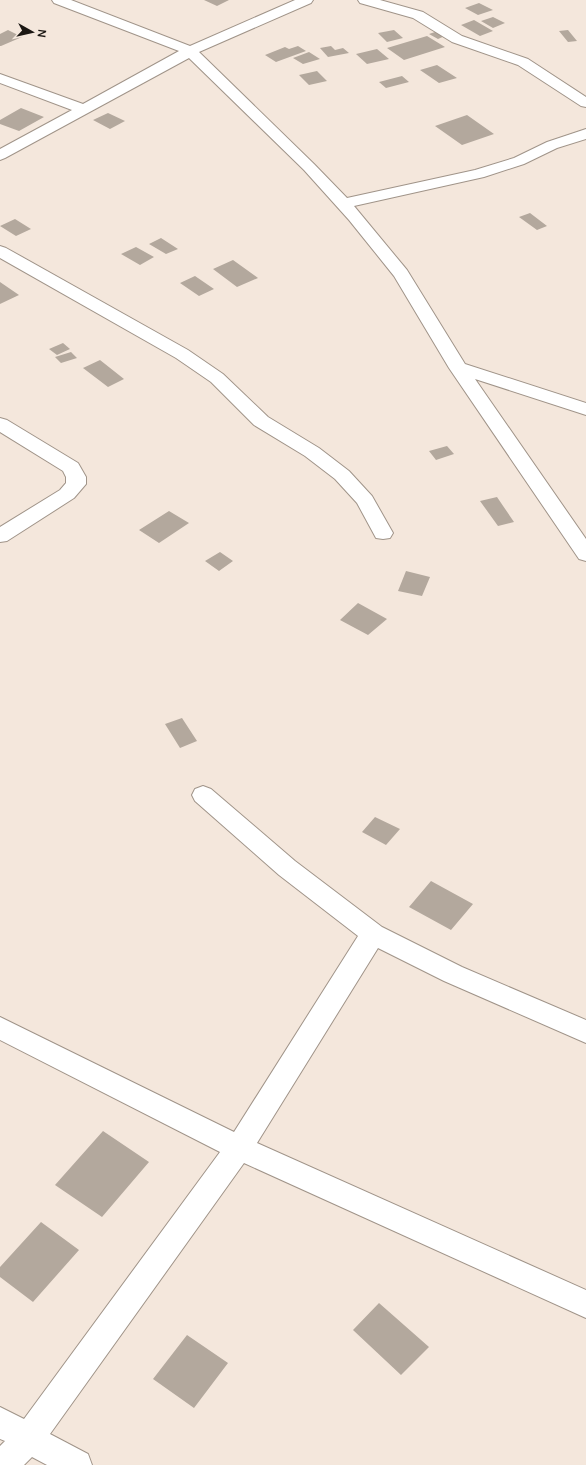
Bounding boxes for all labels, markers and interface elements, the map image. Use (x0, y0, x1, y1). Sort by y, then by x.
north arrow (12, 12, 52, 52)
text: N (34, 29, 50, 39)

